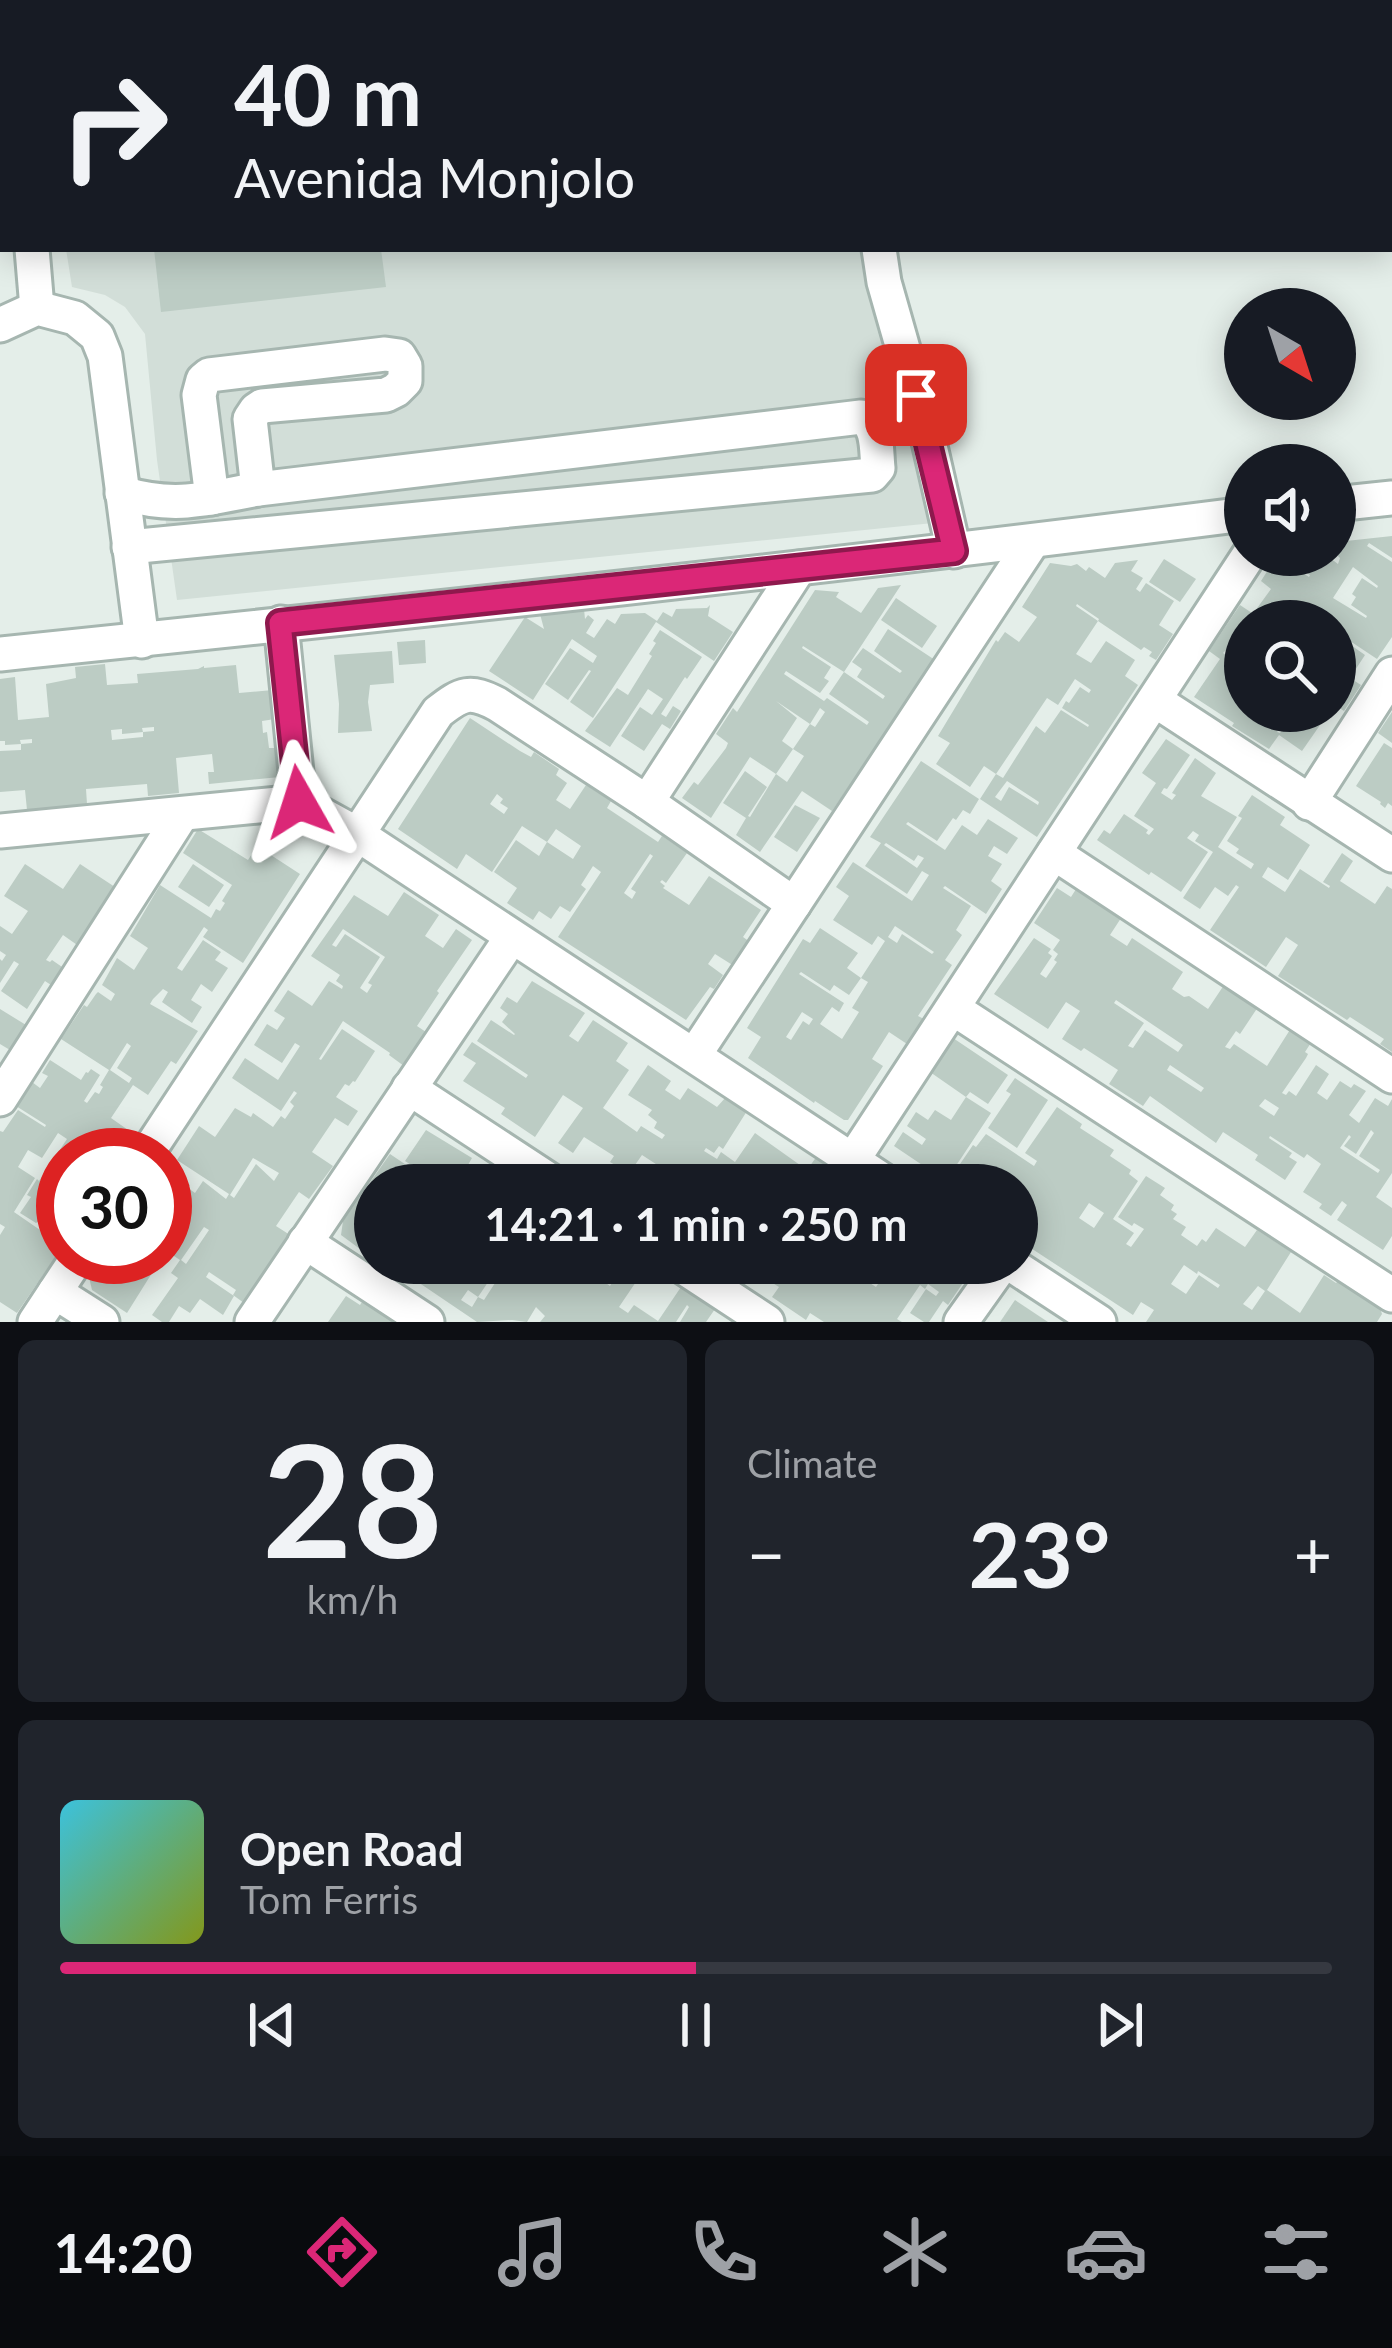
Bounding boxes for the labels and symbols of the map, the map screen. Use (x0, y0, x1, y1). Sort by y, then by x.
north arrow (1224, 288, 1356, 420)
pin (865, 344, 967, 446)
position arrow (236, 739, 362, 865)
speed limit sign: 30 (36, 1128, 192, 1284)

